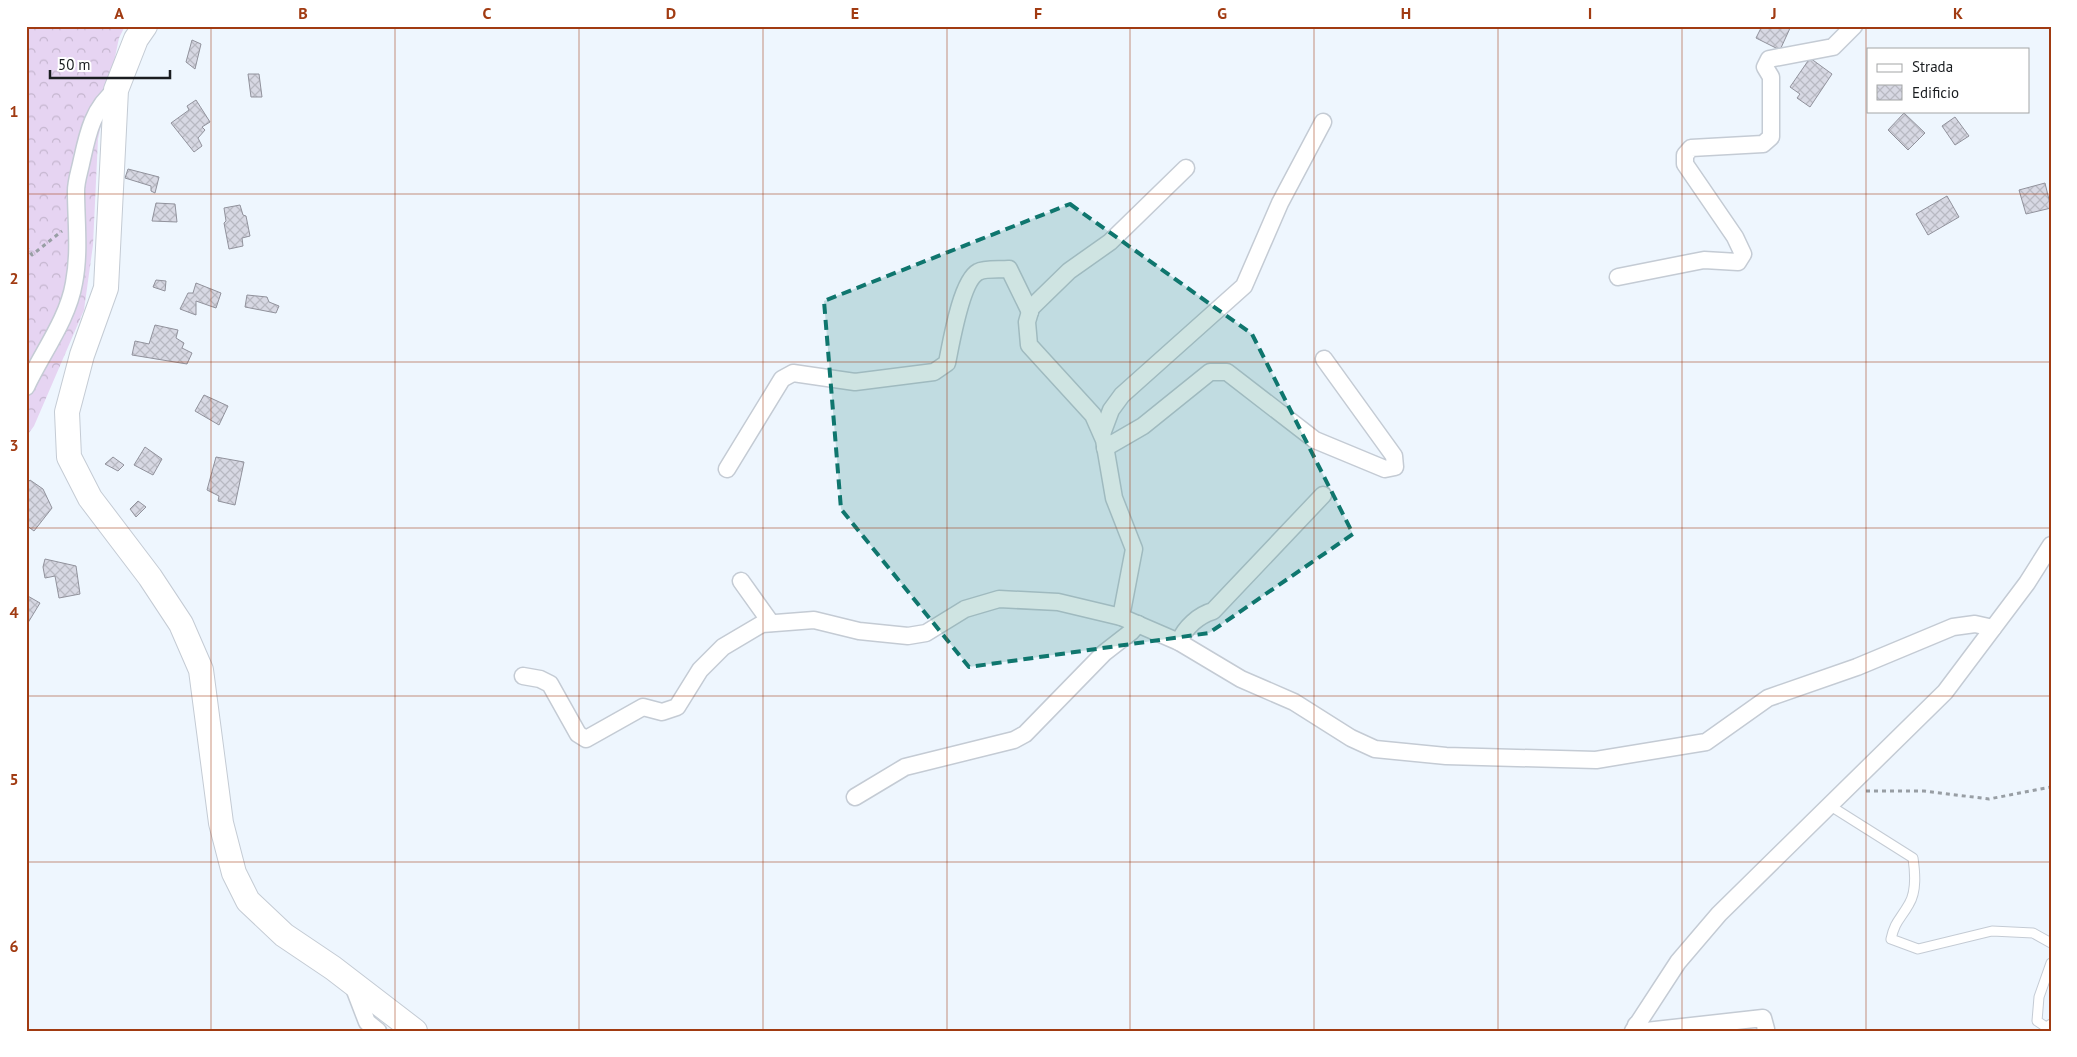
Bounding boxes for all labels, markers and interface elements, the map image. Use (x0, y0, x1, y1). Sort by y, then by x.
text: A (114, 3, 124, 23)
text: B (298, 3, 308, 23)
text: C (483, 3, 492, 23)
text: D (666, 3, 676, 23)
text: E (851, 3, 859, 23)
text: F (1034, 3, 1042, 23)
text: G (1217, 3, 1227, 23)
text: H (1401, 3, 1411, 23)
text: I (1588, 3, 1592, 23)
text: J (1770, 3, 1777, 23)
text: K (1953, 3, 1963, 23)
scale bar (50, 48, 170, 80)
legend (1867, 48, 2030, 112)
text: 50 m (58, 55, 91, 74)
text: Strada (1912, 57, 1953, 76)
text: Edificio (1912, 83, 1959, 102)
text: 1 (9, 101, 19, 121)
text: 2 (9, 268, 19, 288)
text: 3 (9, 435, 19, 455)
text: 4 (9, 602, 19, 622)
text: 5 (9, 769, 19, 789)
text: 6 (9, 936, 19, 956)

